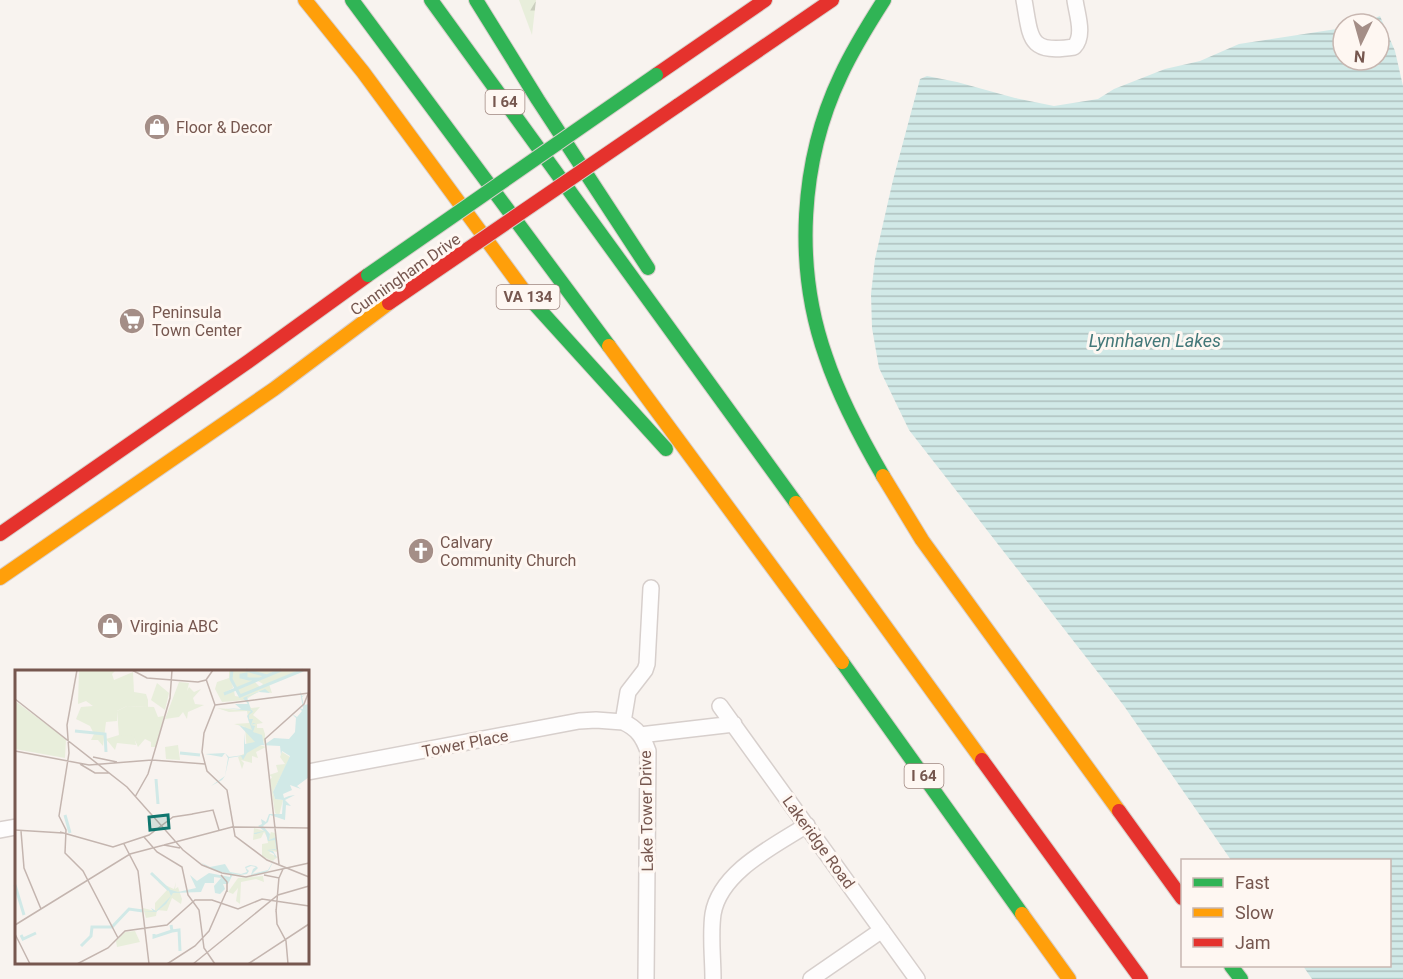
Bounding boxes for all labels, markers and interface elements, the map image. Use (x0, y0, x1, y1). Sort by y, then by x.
north arrow (1331, 12, 1391, 72)
text: N (1353, 46, 1366, 66)
road number: I 64 (486, 90, 524, 114)
shop icon: Floor & Decor (142, 112, 172, 142)
place label: Floor & Decor (176, 118, 273, 137)
street label: Cunningham Drive (347, 229, 464, 319)
road number: VA 134 (496, 285, 560, 309)
place label: Peninsula Town Center (152, 303, 242, 340)
supermarket icon: Peninsula Town Center (117, 306, 147, 336)
water label: Lynnhaven Lakes (1089, 330, 1221, 351)
place label: Calvary Community Church (440, 533, 576, 570)
church icon: Calvary Community Church (406, 536, 436, 566)
shop icon: Virginia ABC (95, 611, 125, 641)
place label: Virginia ABC (130, 617, 218, 636)
inset map (15, 670, 309, 964)
street label: Tower Place (420, 726, 510, 761)
street label: Lake Tower Drive (636, 750, 657, 872)
road number: I 64 (904, 764, 944, 788)
street label: Lakeridge Road (779, 792, 859, 892)
legend (1181, 859, 1391, 967)
text: Fast (1235, 872, 1270, 893)
text: Slow (1235, 902, 1274, 923)
text: Jam (1235, 932, 1271, 953)

